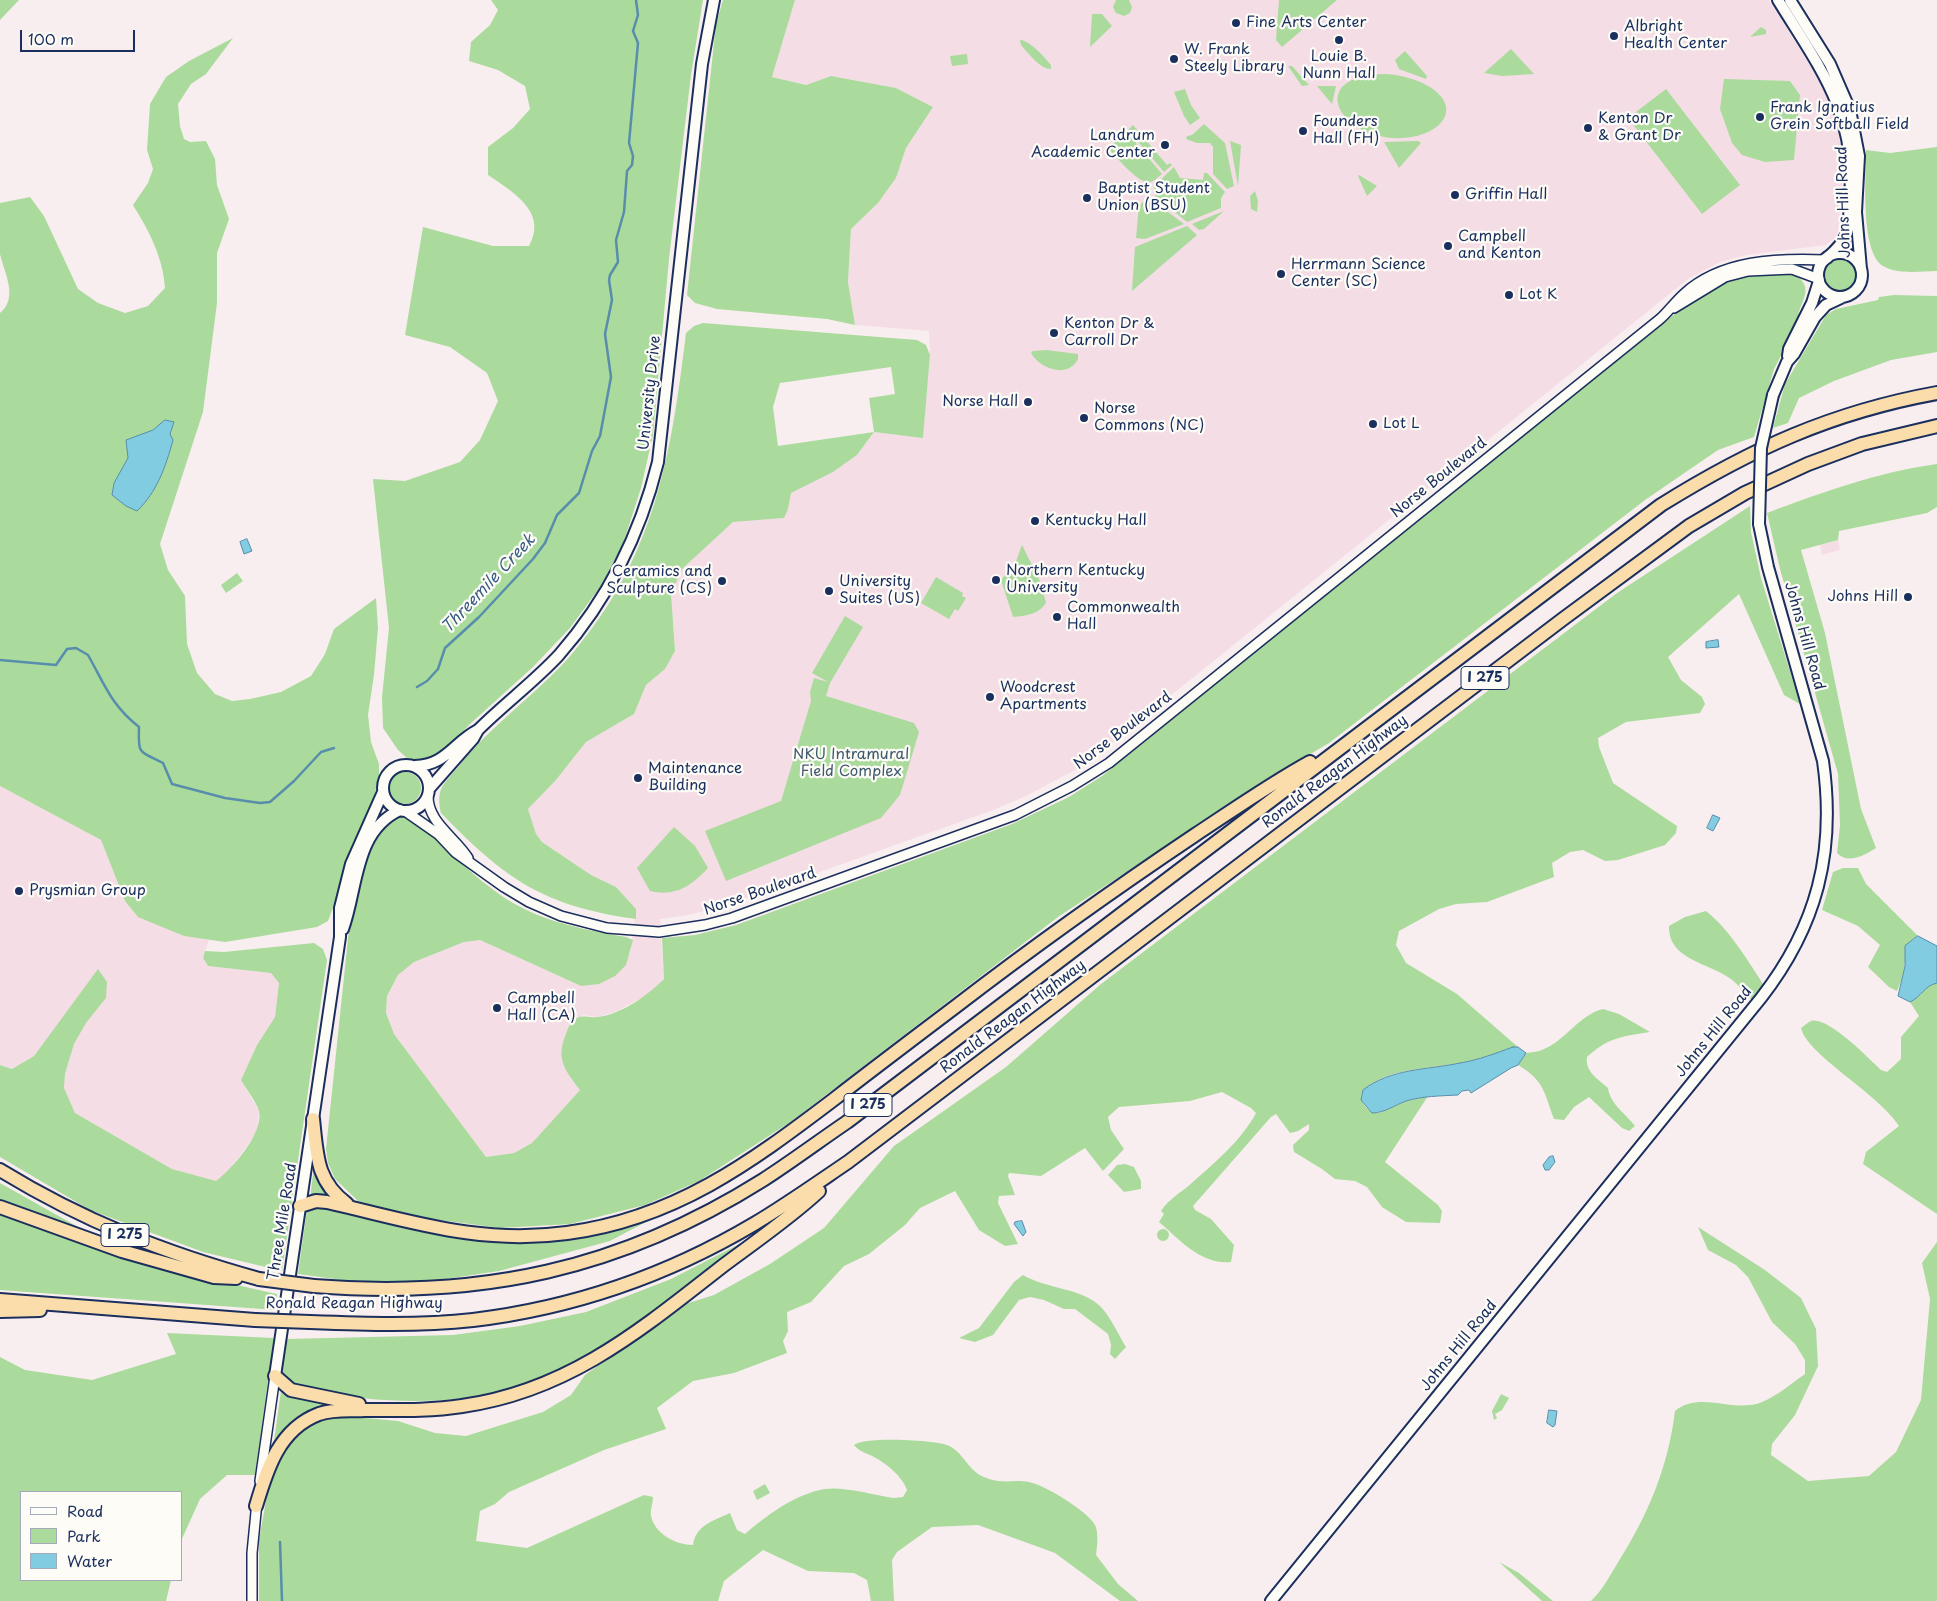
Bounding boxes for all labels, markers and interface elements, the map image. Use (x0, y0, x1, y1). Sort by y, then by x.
place label: Fine Arts Center (1246, 14, 1367, 32)
marker: Fine Arts Center (1230, 17, 1242, 29)
place label: Albright Health Center (1624, 18, 1727, 53)
scale bar (22, 20, 138, 52)
text: 100 m (28, 27, 74, 50)
marker: Albright Health Center (1608, 30, 1620, 42)
marker: Louie B. Nunn Hall (1333, 34, 1345, 46)
place label: W. Frank Steely Library (1184, 41, 1285, 76)
place label: Louie B. Nunn Hall (1302, 48, 1376, 83)
marker: W. Frank Steely Library (1168, 53, 1180, 65)
place label: Frank Ignatius Grein Softball Field (1770, 99, 1909, 134)
place label: Kenton Dr & Grant Dr (1598, 110, 1681, 145)
marker: Frank Ignatius Grein Softball Field (1754, 111, 1766, 123)
place label: Founders Hall (FH) (1313, 113, 1379, 148)
marker: Kenton Dr & Grant Dr (1582, 122, 1594, 134)
marker: Founders Hall (FH) (1297, 125, 1309, 137)
place label: Landrum Academic Center (1031, 127, 1155, 162)
marker: Landrum Academic Center (1159, 139, 1171, 151)
street label: Johns Hill Road (1833, 146, 1855, 258)
place label: Baptist Student Union (BSU) (1097, 180, 1210, 215)
place label: Griffin Hall (1465, 186, 1547, 204)
marker: Griffin Hall (1449, 189, 1461, 201)
marker: Baptist Student Union (BSU) (1081, 192, 1093, 204)
place label: Campbell and Kenton (1458, 228, 1541, 263)
marker: Campbell and Kenton (1442, 240, 1454, 252)
place label: Herrmann Science Center (SC) (1291, 256, 1426, 291)
marker: Herrmann Science Center (SC) (1275, 268, 1287, 280)
place label: Lot K (1519, 286, 1557, 304)
marker: Lot K (1503, 289, 1515, 301)
place label: Kenton Dr & Carroll Dr (1064, 315, 1155, 350)
marker: Kenton Dr & Carroll Dr (1048, 327, 1060, 339)
street label: University Drive (635, 335, 665, 451)
place label: Norse Hall (942, 393, 1018, 411)
marker: Norse Hall (1022, 396, 1034, 408)
place label: Norse Commons (NC) (1094, 400, 1204, 435)
marker: Norse Commons (NC) (1078, 412, 1090, 424)
place label: Lot L (1383, 415, 1420, 433)
marker: Lot L (1367, 418, 1379, 430)
street label: Norse Boulevard (1388, 434, 1490, 522)
place label: Kentucky Hall (1045, 512, 1147, 530)
marker: Kentucky Hall (1029, 515, 1041, 527)
water label: Threemile Creek (438, 530, 540, 638)
place label: Northern Kentucky University (1006, 562, 1145, 597)
place label: Ceramics and Sculpture (CS) (606, 563, 712, 598)
place label: University Suites (US) (839, 573, 920, 608)
marker: Northern Kentucky University (990, 574, 1002, 586)
marker: Ceramics and Sculpture (CS) (716, 575, 728, 587)
street label: Johns Hill Road (1780, 580, 1828, 692)
marker: University Suites (US) (823, 585, 835, 597)
place label: Johns Hill (1827, 588, 1898, 606)
marker: Johns Hill (1902, 591, 1914, 603)
place label: Commonwealth Hall (1067, 599, 1180, 634)
marker: Commonwealth Hall (1051, 611, 1063, 623)
road number: I 275 (1461, 666, 1509, 690)
place label: Woodcrest Apartments (1000, 679, 1087, 714)
street label: Norse Boulevard (1071, 688, 1175, 774)
marker: Woodcrest Apartments (984, 691, 996, 703)
street label: Ronald Reagan Highway (1259, 711, 1411, 833)
park label: NKU Intramural Field Complex (793, 746, 909, 781)
place label: Maintenance Building (648, 760, 742, 795)
marker: Maintenance Building (632, 772, 644, 784)
street label: Norse Boulevard (701, 864, 819, 920)
place label: Prysmian Group (29, 882, 146, 900)
marker: Prysmian Group (13, 885, 25, 897)
street label: Ronald Reagan Highway (937, 956, 1089, 1078)
street label: Johns Hill Road (1672, 983, 1756, 1081)
place label: Campbell Hall (CA) (507, 990, 576, 1025)
marker: Campbell Hall (CA) (491, 1002, 503, 1014)
road number: I 275 (844, 1094, 892, 1116)
street label: Three Mile Road (265, 1162, 301, 1282)
road number: I 275 (101, 1224, 149, 1246)
street label: Ronald Reagan Highway (265, 1295, 443, 1313)
street label: Johns Hill Road (1417, 1297, 1501, 1395)
legend (20, 1491, 182, 1581)
text: Road (67, 1499, 103, 1522)
text: Park (67, 1524, 101, 1547)
text: Water (67, 1549, 112, 1572)

